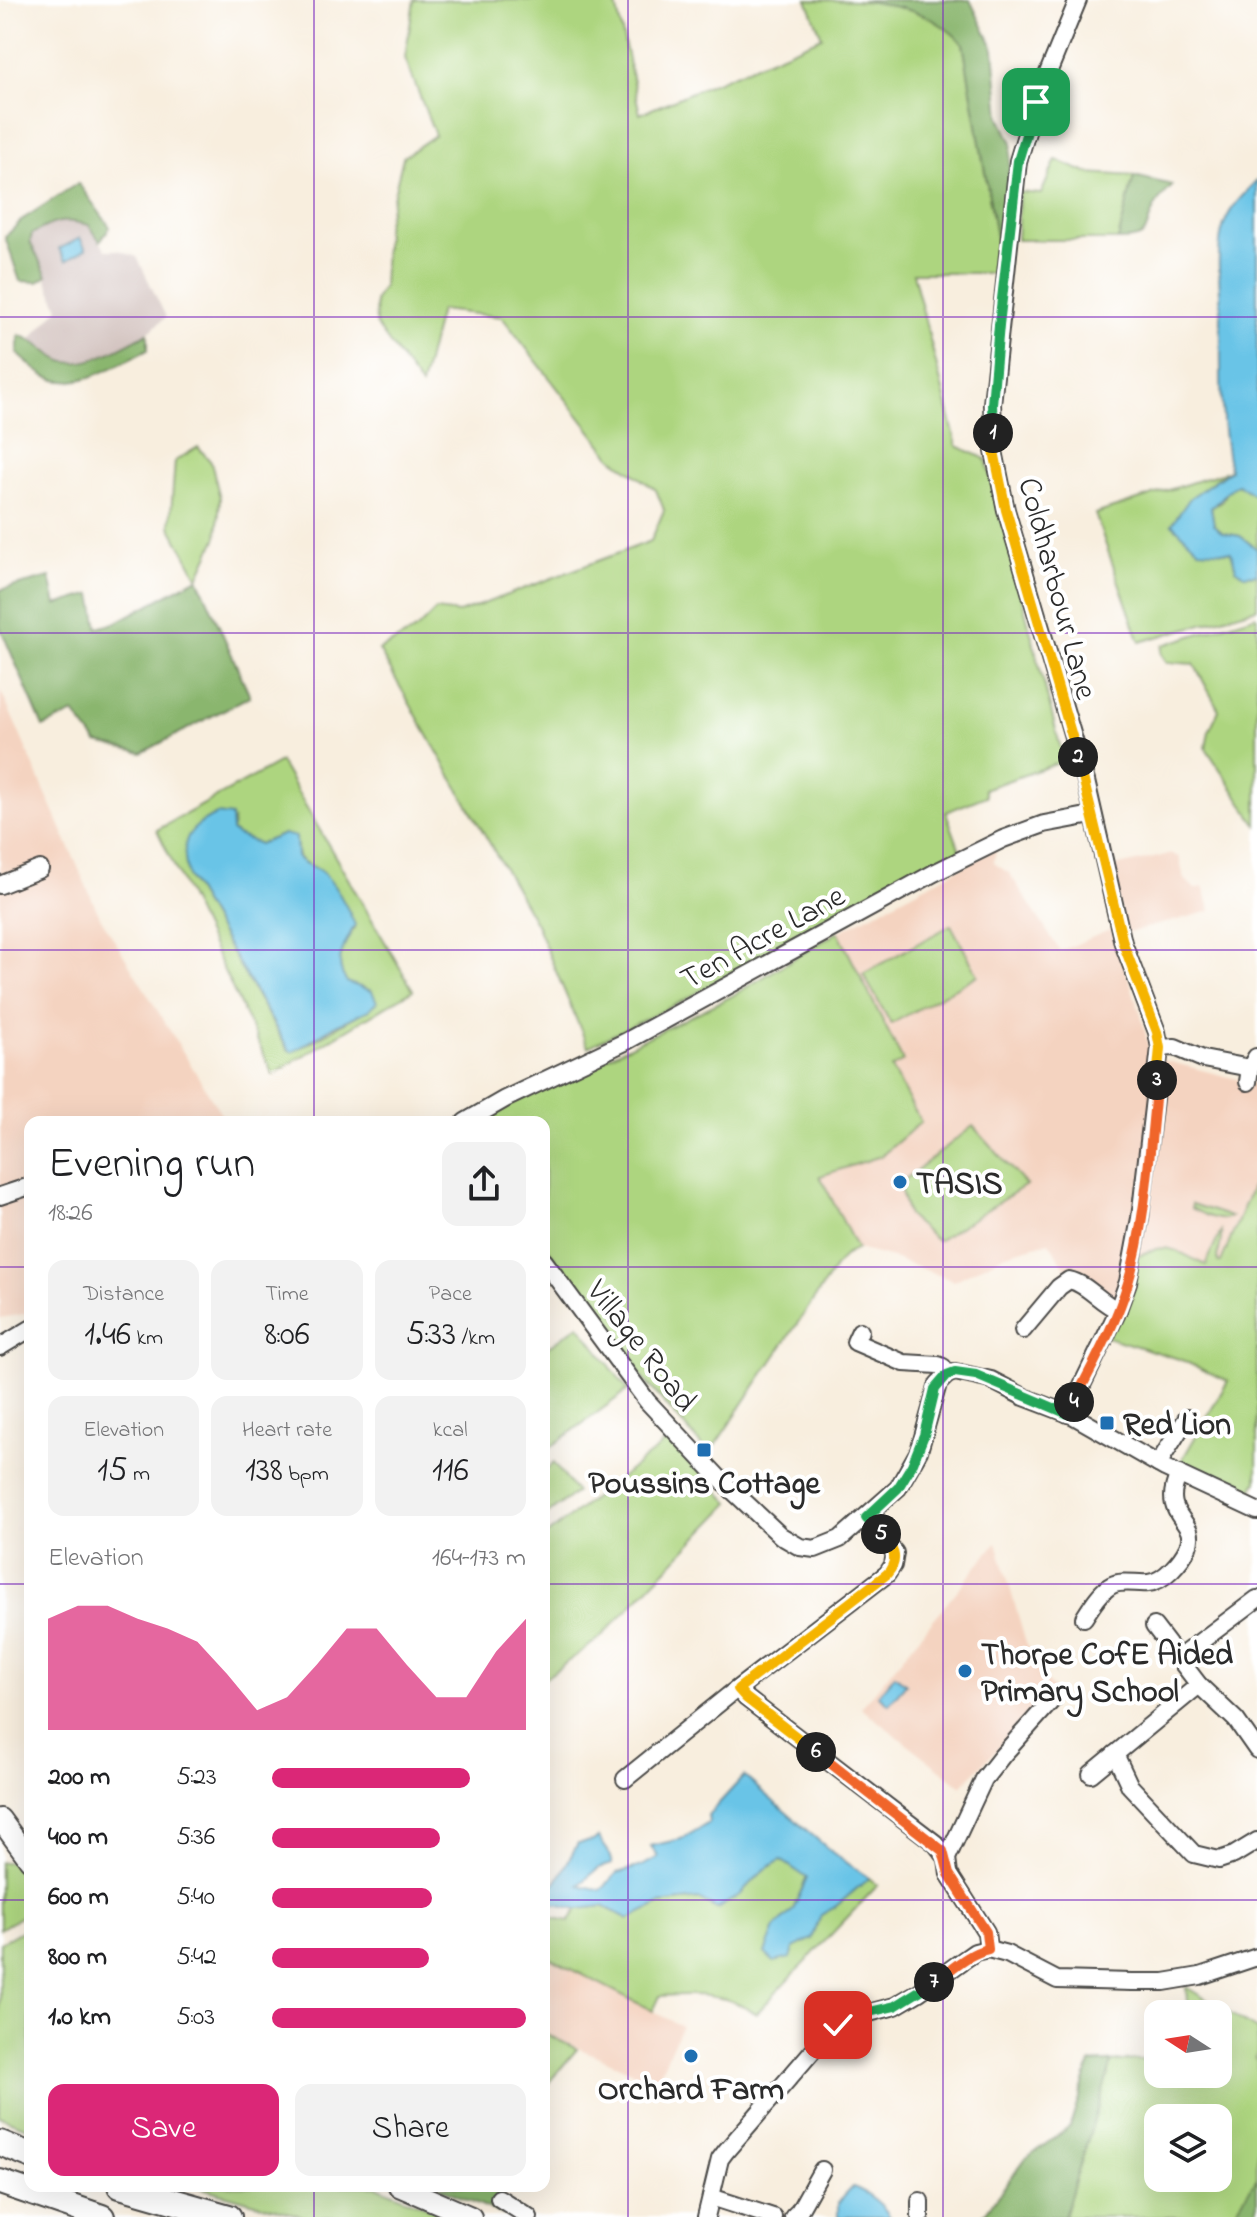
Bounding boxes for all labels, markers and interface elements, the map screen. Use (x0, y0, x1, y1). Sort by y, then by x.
pin (1002, 68, 1070, 136)
icon: arrive (1014, 80, 1058, 124)
pin: 1 (973, 413, 1013, 453)
text: 1 (990, 417, 997, 449)
street label: Coldharbour Lane (1003, 473, 1108, 706)
pin: 2 (1058, 737, 1098, 777)
text: 2 (1073, 741, 1083, 773)
street label: Ten Acre Lane (673, 874, 855, 1004)
pin: 3 (1137, 1060, 1177, 1100)
text: 3 (1152, 1064, 1162, 1096)
text: Evening run (48, 1133, 255, 1197)
button: share (442, 1142, 526, 1226)
place label: TASIS (916, 1162, 1003, 1209)
marker: TASIS (891, 1173, 909, 1191)
text: 18:26 (48, 1195, 93, 1233)
street label: Village Road (573, 1270, 707, 1423)
text: Distance (83, 1279, 164, 1311)
text: Time (265, 1279, 309, 1311)
text: Pace (429, 1279, 472, 1311)
text: 1.46 (84, 1311, 131, 1361)
text: 8:06 (264, 1311, 310, 1361)
text: 5:33 (406, 1311, 456, 1361)
text: km (131, 1323, 163, 1355)
text: /km (456, 1323, 495, 1355)
pin: 4 (1054, 1382, 1094, 1422)
text: 4 (1069, 1386, 1079, 1418)
place label: Red Lion (1123, 1403, 1231, 1450)
marker: Red Lion (1098, 1414, 1116, 1432)
text: Elevation (83, 1415, 164, 1447)
text: Heart rate (242, 1415, 332, 1447)
text: kcal (433, 1415, 468, 1447)
marker: Poussins Cottage (695, 1441, 713, 1459)
text: 15 (97, 1447, 128, 1497)
text: 138 (245, 1447, 283, 1497)
text: 116 (432, 1447, 469, 1497)
text: m (128, 1459, 150, 1491)
text: bpm (283, 1459, 329, 1491)
place label: Poussins Cottage (588, 1462, 821, 1510)
pin: 5 (861, 1514, 901, 1554)
text: 5 (875, 1518, 887, 1550)
text: Elevation (48, 1540, 144, 1578)
text: 164–173 m (432, 1540, 526, 1578)
place label: Thorpe CofE Aided Primary School (981, 1633, 1233, 1718)
marker: Thorpe CofE Aided Primary School (956, 1662, 974, 1680)
pin: 6 (796, 1732, 836, 1772)
text: 6 (811, 1736, 821, 1768)
text: 200 m (48, 1759, 110, 1797)
text: 5:23 (176, 1759, 217, 1797)
text: 400 m (48, 1819, 108, 1857)
text: 5:36 (176, 1819, 215, 1857)
text: 600 m (48, 1879, 109, 1917)
text: 5:40 (176, 1879, 215, 1917)
text: 800 m (48, 1939, 107, 1977)
text: 5:42 (176, 1939, 217, 1977)
pin: 7 (914, 1962, 954, 2002)
text: 7 (929, 1966, 939, 1998)
pin (804, 1991, 872, 2059)
text: 1.0 km (48, 1999, 111, 2037)
text: 5:03 (176, 1999, 215, 2037)
north arrow (1144, 2000, 1232, 2088)
map controls (1144, 2000, 1232, 2192)
icon: check (816, 2003, 860, 2047)
marker: Orchard Farm (682, 2047, 700, 2065)
place label: Orchard Farm (598, 2068, 784, 2115)
button: Save (48, 2084, 279, 2176)
button: Share (295, 2084, 526, 2176)
button: layers (1144, 2104, 1232, 2192)

